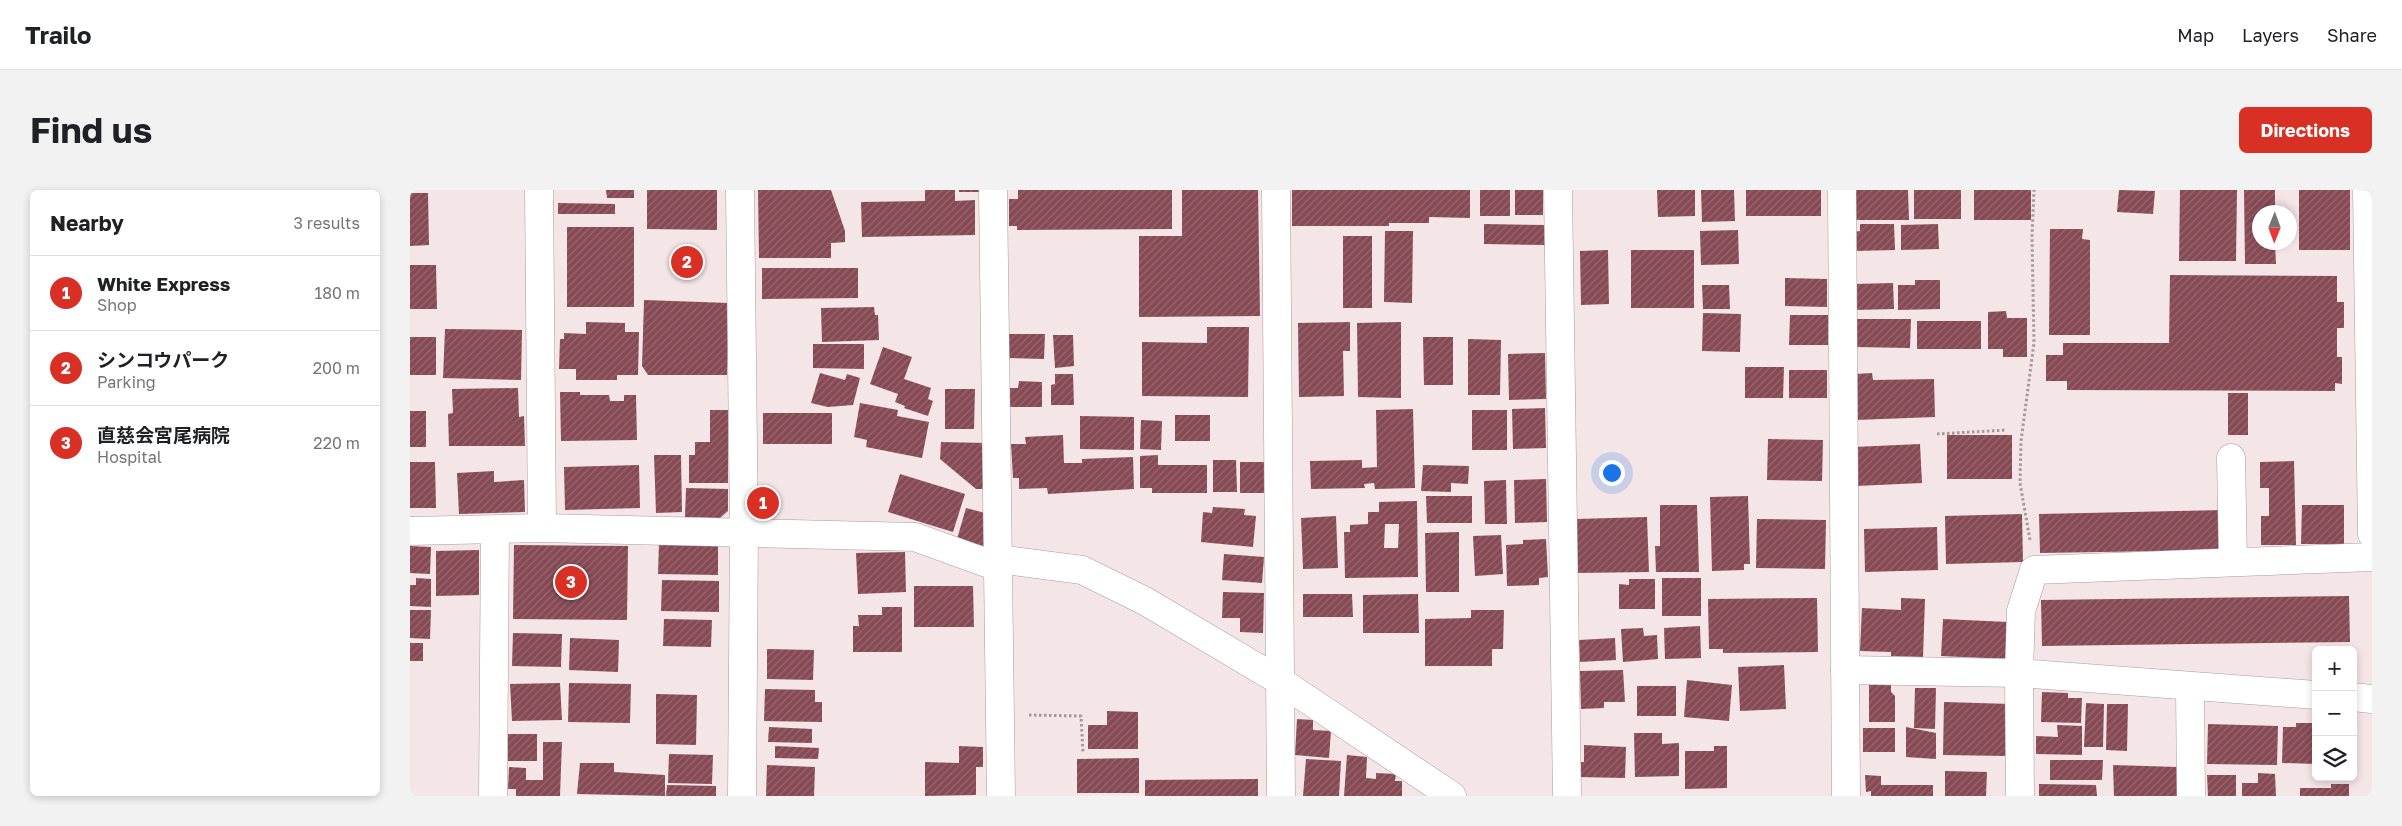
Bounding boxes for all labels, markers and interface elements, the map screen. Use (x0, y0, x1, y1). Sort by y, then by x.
text: Trailo (25, 20, 91, 49)
text: Map (2177, 24, 2214, 46)
text: Layers (2242, 24, 2299, 46)
text: Share (2327, 24, 2377, 46)
button: Directions (2239, 107, 2372, 153)
text: Find us (30, 109, 152, 151)
north arrow (2252, 205, 2297, 250)
text: Nearby (50, 210, 124, 236)
text: 3 results (293, 213, 360, 233)
pin: 2 (671, 243, 703, 281)
text: White Express (97, 272, 230, 295)
text: 1 (62, 283, 70, 303)
text: 180 m (314, 283, 360, 303)
text: Shop (97, 295, 137, 315)
text: シンコウパーク (97, 348, 229, 371)
text: 2 (61, 358, 71, 378)
text: 200 m (313, 358, 360, 378)
text: Parking (97, 372, 156, 392)
text: 直慈会宮尾病院 (97, 423, 230, 446)
text: 3 (61, 433, 71, 453)
text: 220 m (313, 433, 360, 453)
text: Hospital (97, 447, 162, 467)
your location (1599, 460, 1625, 486)
pin: 1 (747, 484, 779, 522)
pin: 3 (555, 563, 587, 601)
map controls (2312, 646, 2357, 781)
button: + (2312, 646, 2357, 691)
button: − (2312, 691, 2357, 736)
button: layers (2312, 736, 2357, 781)

